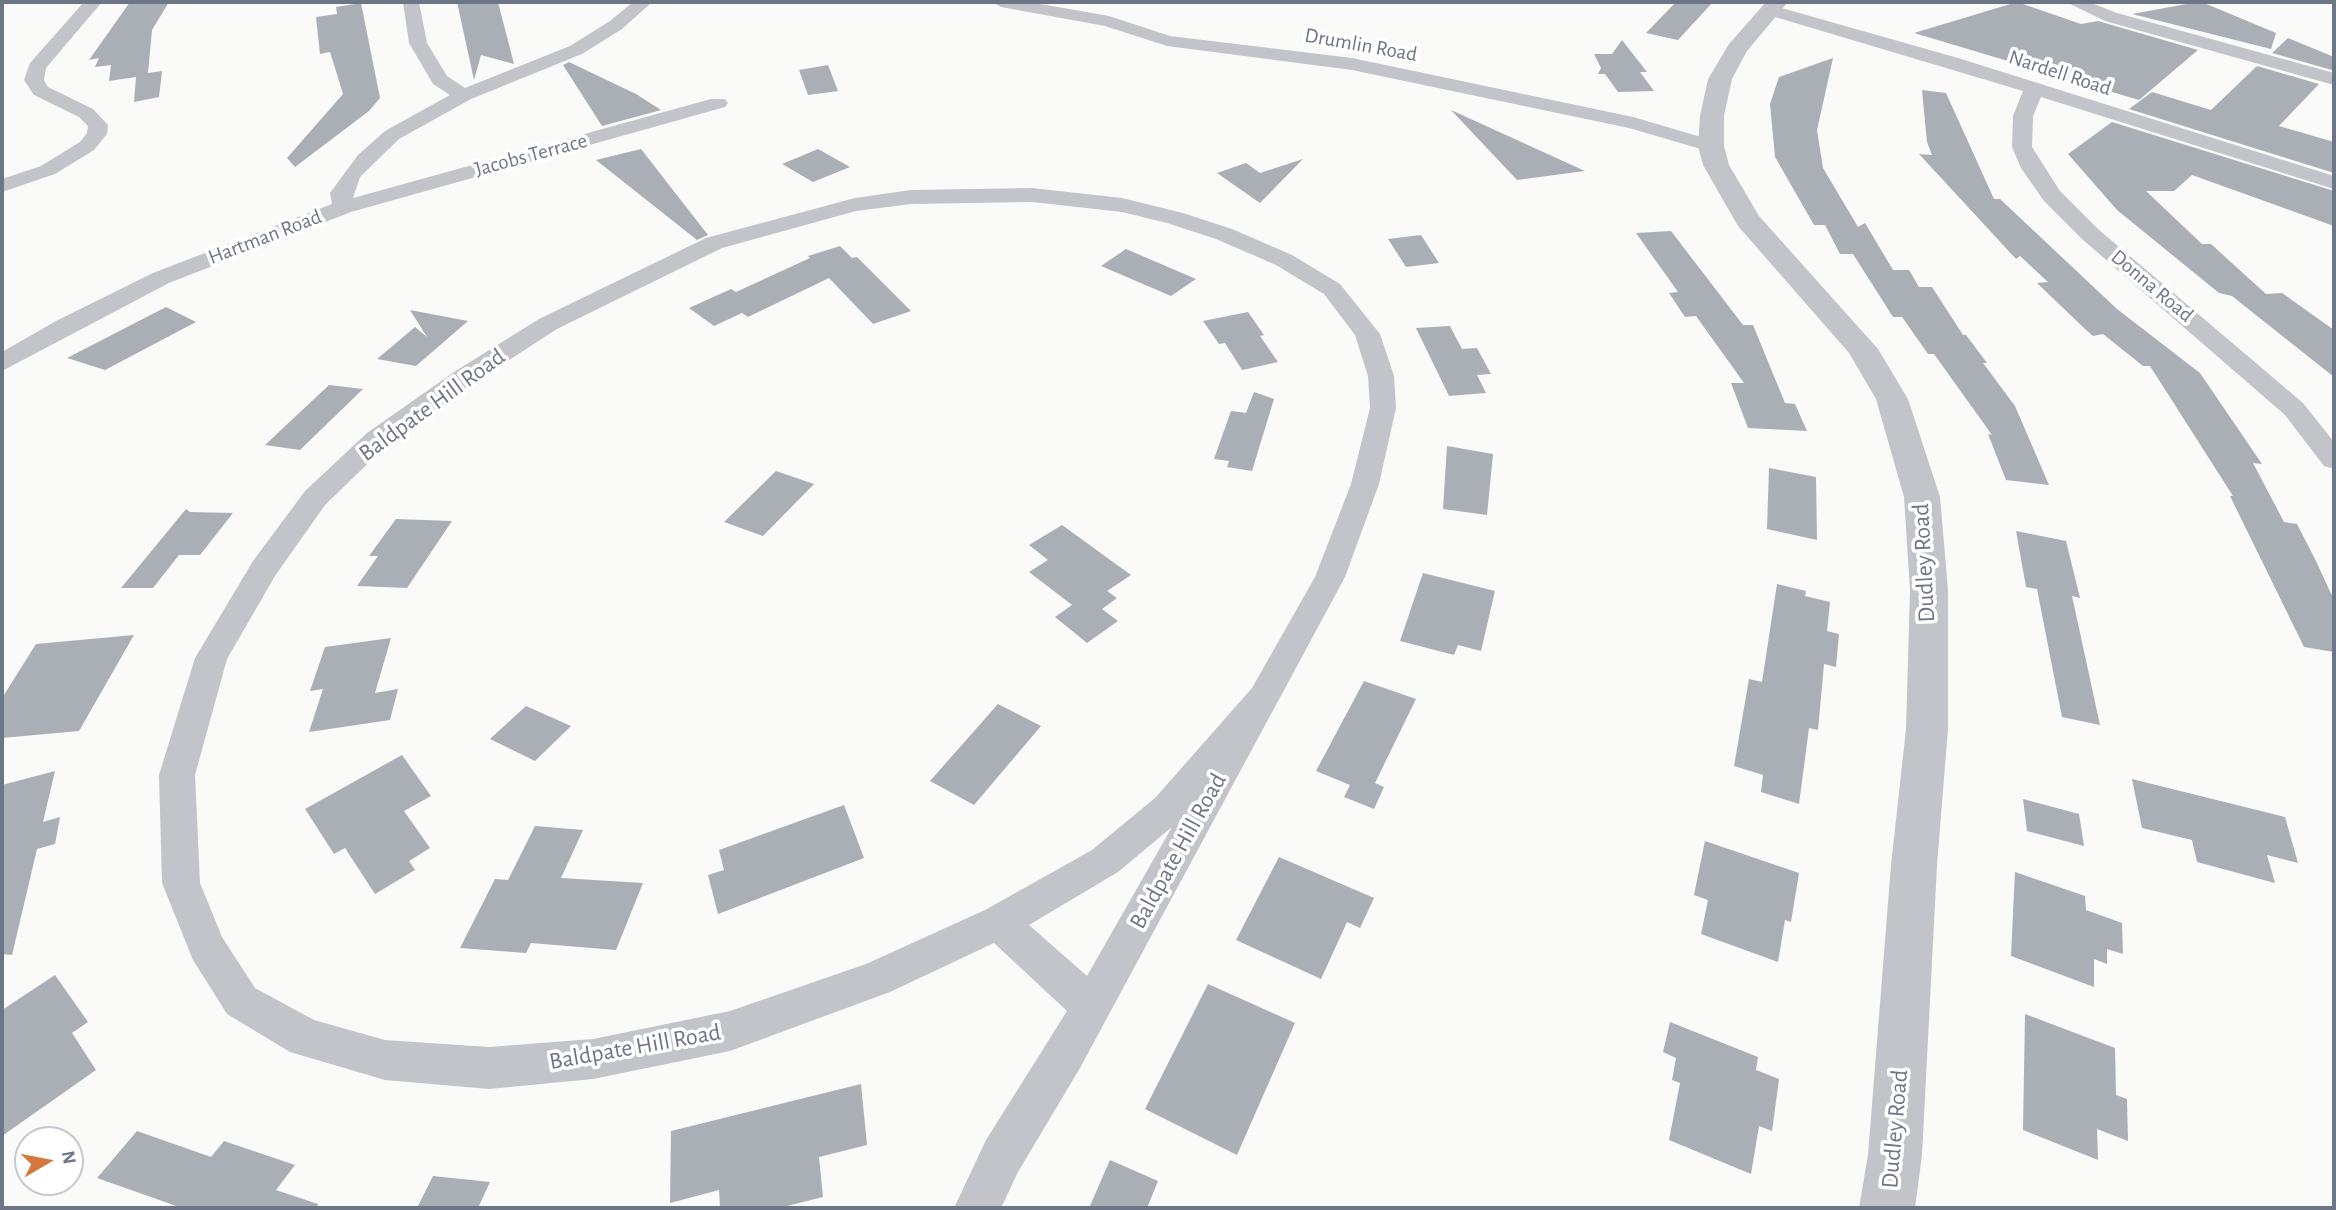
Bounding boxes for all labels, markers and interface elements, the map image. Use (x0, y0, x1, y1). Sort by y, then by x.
street label: Drumlin Road (1303, 23, 1419, 67)
street label: Nardell Road (2006, 45, 2114, 101)
street label: Jacobs Terrace (472, 128, 590, 182)
street label: Hartman Road (205, 204, 325, 270)
street label: Donna Road (2106, 244, 2198, 328)
street label: Baldpate Hill Road (353, 342, 511, 468)
street label: Dudley Road (1907, 503, 1941, 623)
street label: Baldpate Hill Road (1123, 768, 1233, 934)
street label: Baldpate Hill Road (547, 1018, 723, 1076)
street label: Dudley Road (1875, 1068, 1915, 1190)
north arrow (14, 1126, 84, 1196)
text: N (58, 1149, 79, 1166)

